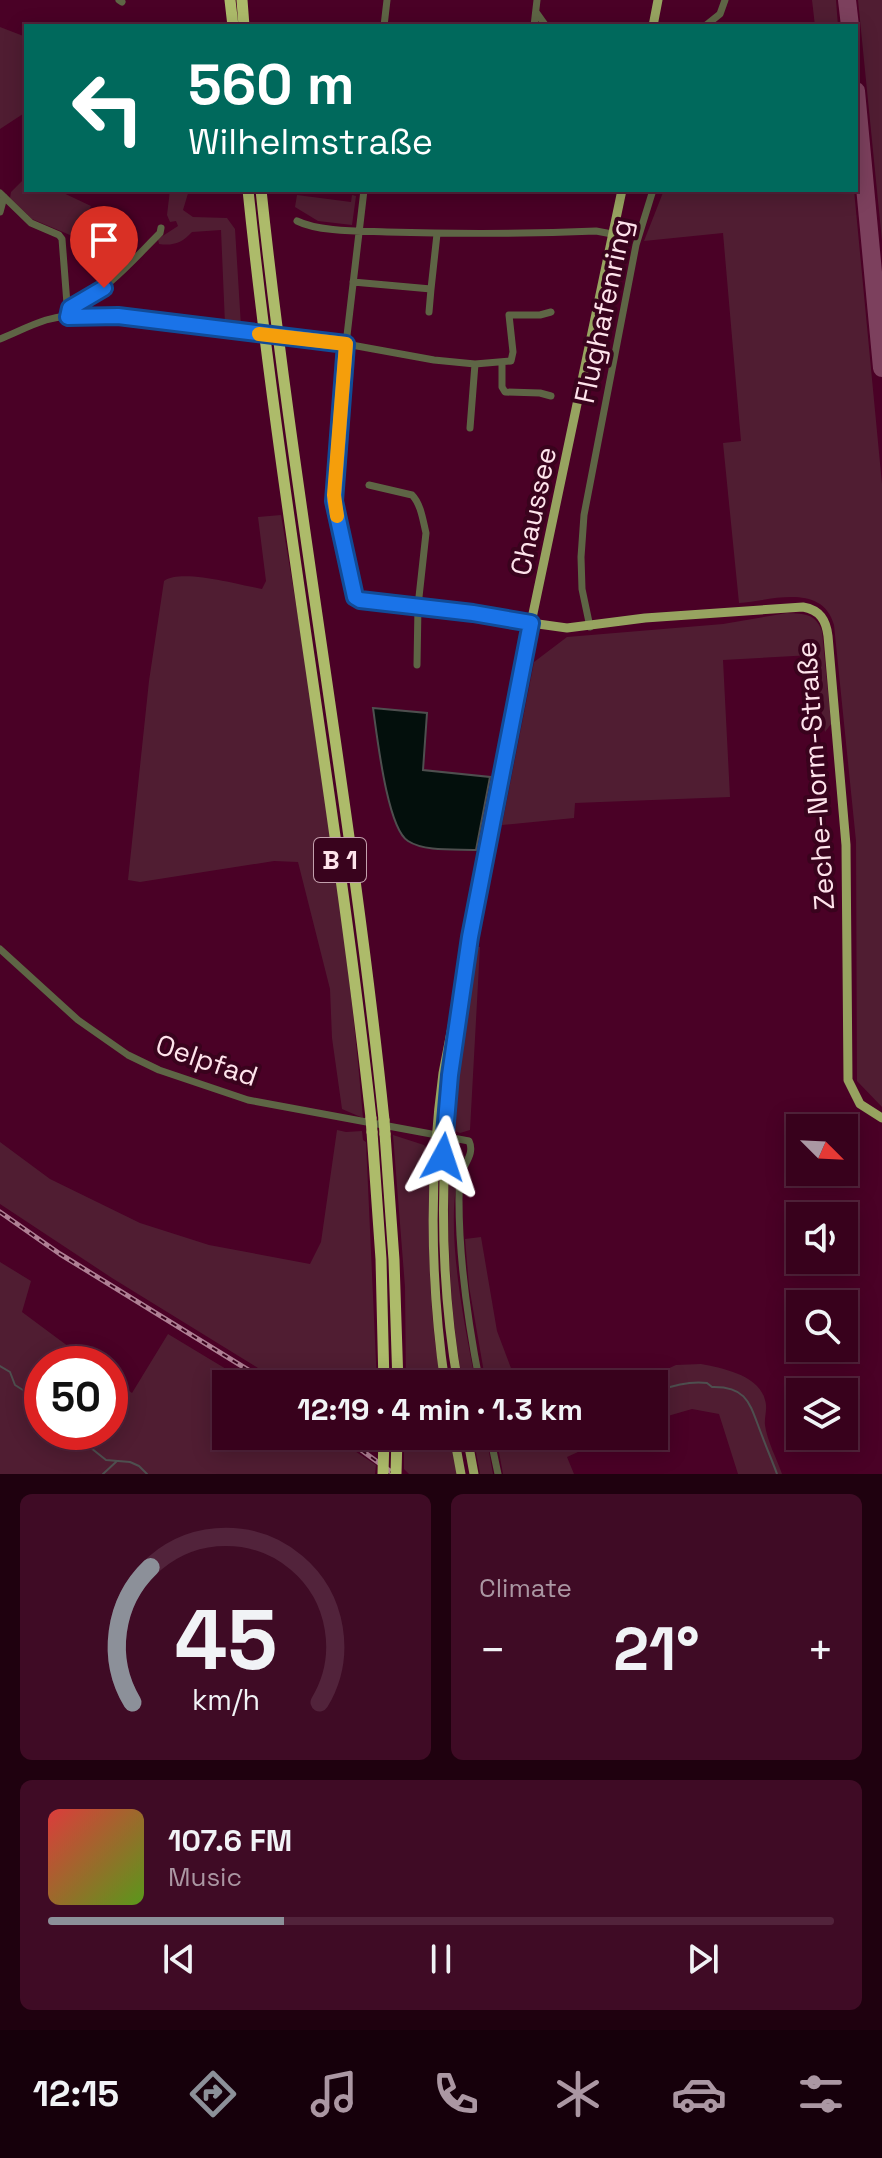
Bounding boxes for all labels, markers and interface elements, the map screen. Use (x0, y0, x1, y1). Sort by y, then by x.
text: 560 m (188, 49, 355, 120)
icon: left (56, 56, 160, 160)
text: Wilhelmstraße (188, 119, 433, 165)
pin (70, 206, 138, 288)
street label: Flughafenring (566, 216, 640, 406)
icon: arrive (82, 218, 126, 262)
street label: Chaussee (502, 443, 564, 579)
street label: Zeche-Norm-Straße (788, 640, 842, 912)
road number: B 1 (314, 838, 366, 882)
street label: Oelpfad (151, 1026, 263, 1094)
north arrow (786, 1114, 858, 1186)
map controls (786, 1114, 858, 1450)
position arrow (401, 1115, 485, 1199)
button: sound (786, 1202, 858, 1274)
button: search (786, 1290, 858, 1362)
speed limit sign: 50 (24, 1346, 128, 1450)
button: layers (786, 1378, 858, 1450)
text: 12:19 · 4 min · 1.3 km (297, 1390, 583, 1429)
text: Climate (479, 1571, 572, 1605)
text: 45 (174, 1587, 277, 1693)
text: 21° (613, 1611, 700, 1688)
text: − (479, 1622, 506, 1678)
text: + (807, 1622, 834, 1678)
text: km/h (191, 1682, 260, 1718)
text: 107.6 FM (168, 1821, 292, 1860)
text: Music (168, 1860, 242, 1894)
icon: previous (157, 1937, 201, 1981)
icon: pause (419, 1937, 463, 1981)
icon: next (681, 1937, 725, 1981)
icon: directions (185, 2066, 241, 2122)
icon: music (306, 2066, 362, 2122)
icon: phone (428, 2066, 484, 2122)
icon: climate (550, 2066, 606, 2122)
icon: car (671, 2066, 727, 2122)
icon: filters (793, 2066, 849, 2122)
text: 12:15 (33, 2071, 119, 2117)

